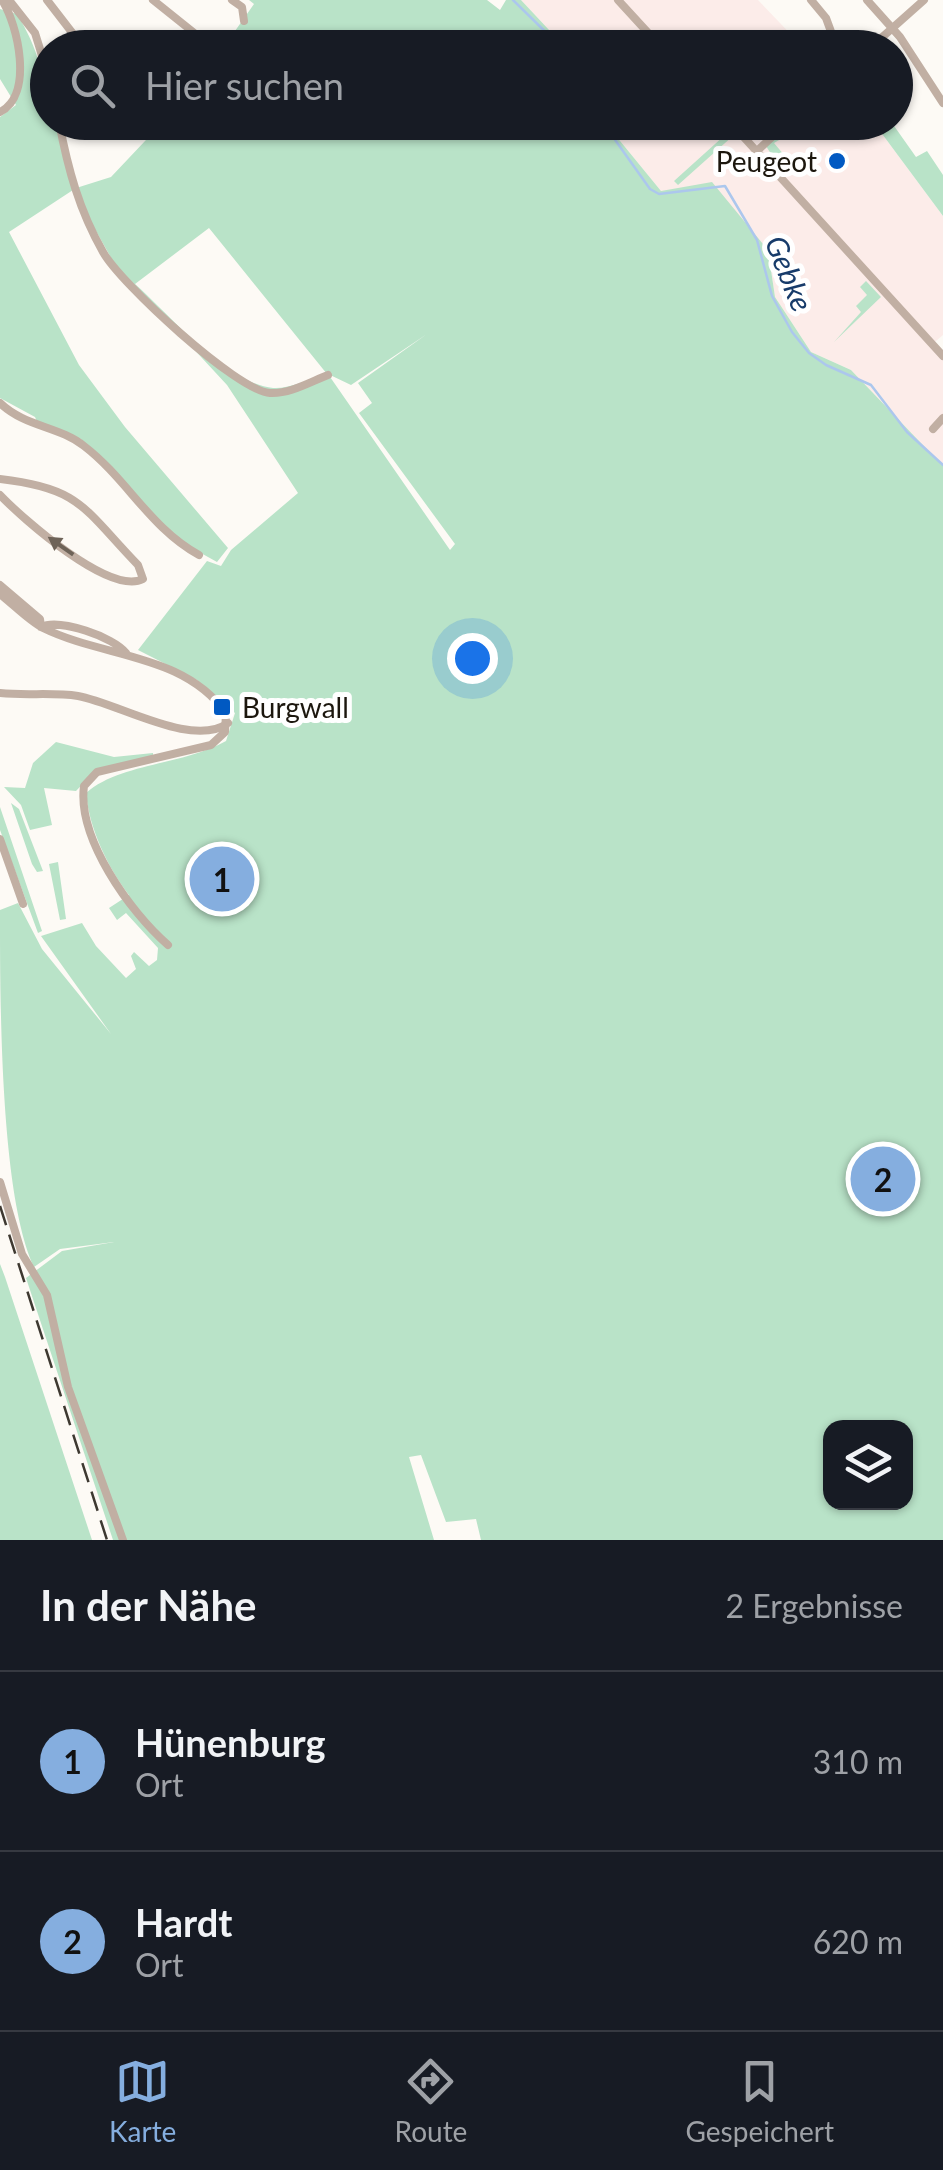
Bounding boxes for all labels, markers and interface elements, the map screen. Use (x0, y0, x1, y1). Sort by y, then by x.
search box (30, 30, 913, 140)
icon: search (65, 58, 120, 113)
text: Hier suchen (145, 62, 344, 108)
place label: Peugeot (716, 144, 817, 178)
marker: Peugeot (826, 150, 848, 172)
water label: Gebke (759, 230, 821, 316)
one-way arrow (48, 537, 74, 556)
your location (447, 633, 498, 684)
place label: Burgwall (242, 690, 349, 724)
marker: Burgwall (211, 696, 233, 718)
pin: 1 (190, 842, 254, 916)
pin: 2 (850, 1142, 916, 1216)
map controls (823, 1420, 913, 1510)
button: layers (823, 1420, 913, 1510)
text: In der Nähe (40, 1580, 257, 1630)
text: 2 Ergebnisse (726, 1586, 903, 1625)
text: Hünenburg (135, 1719, 326, 1765)
text: 1 (63, 1742, 82, 1781)
text: 310 m (813, 1742, 903, 1781)
text: Ort (135, 1765, 183, 1804)
text: Hardt (135, 1899, 232, 1945)
text: 2 (63, 1922, 82, 1961)
text: 620 m (813, 1922, 903, 1961)
text: Ort (135, 1945, 183, 1984)
tab: Karte (109, 2054, 176, 2148)
tab: Route (395, 2054, 467, 2148)
tab: Gespeichert (686, 2054, 834, 2148)

